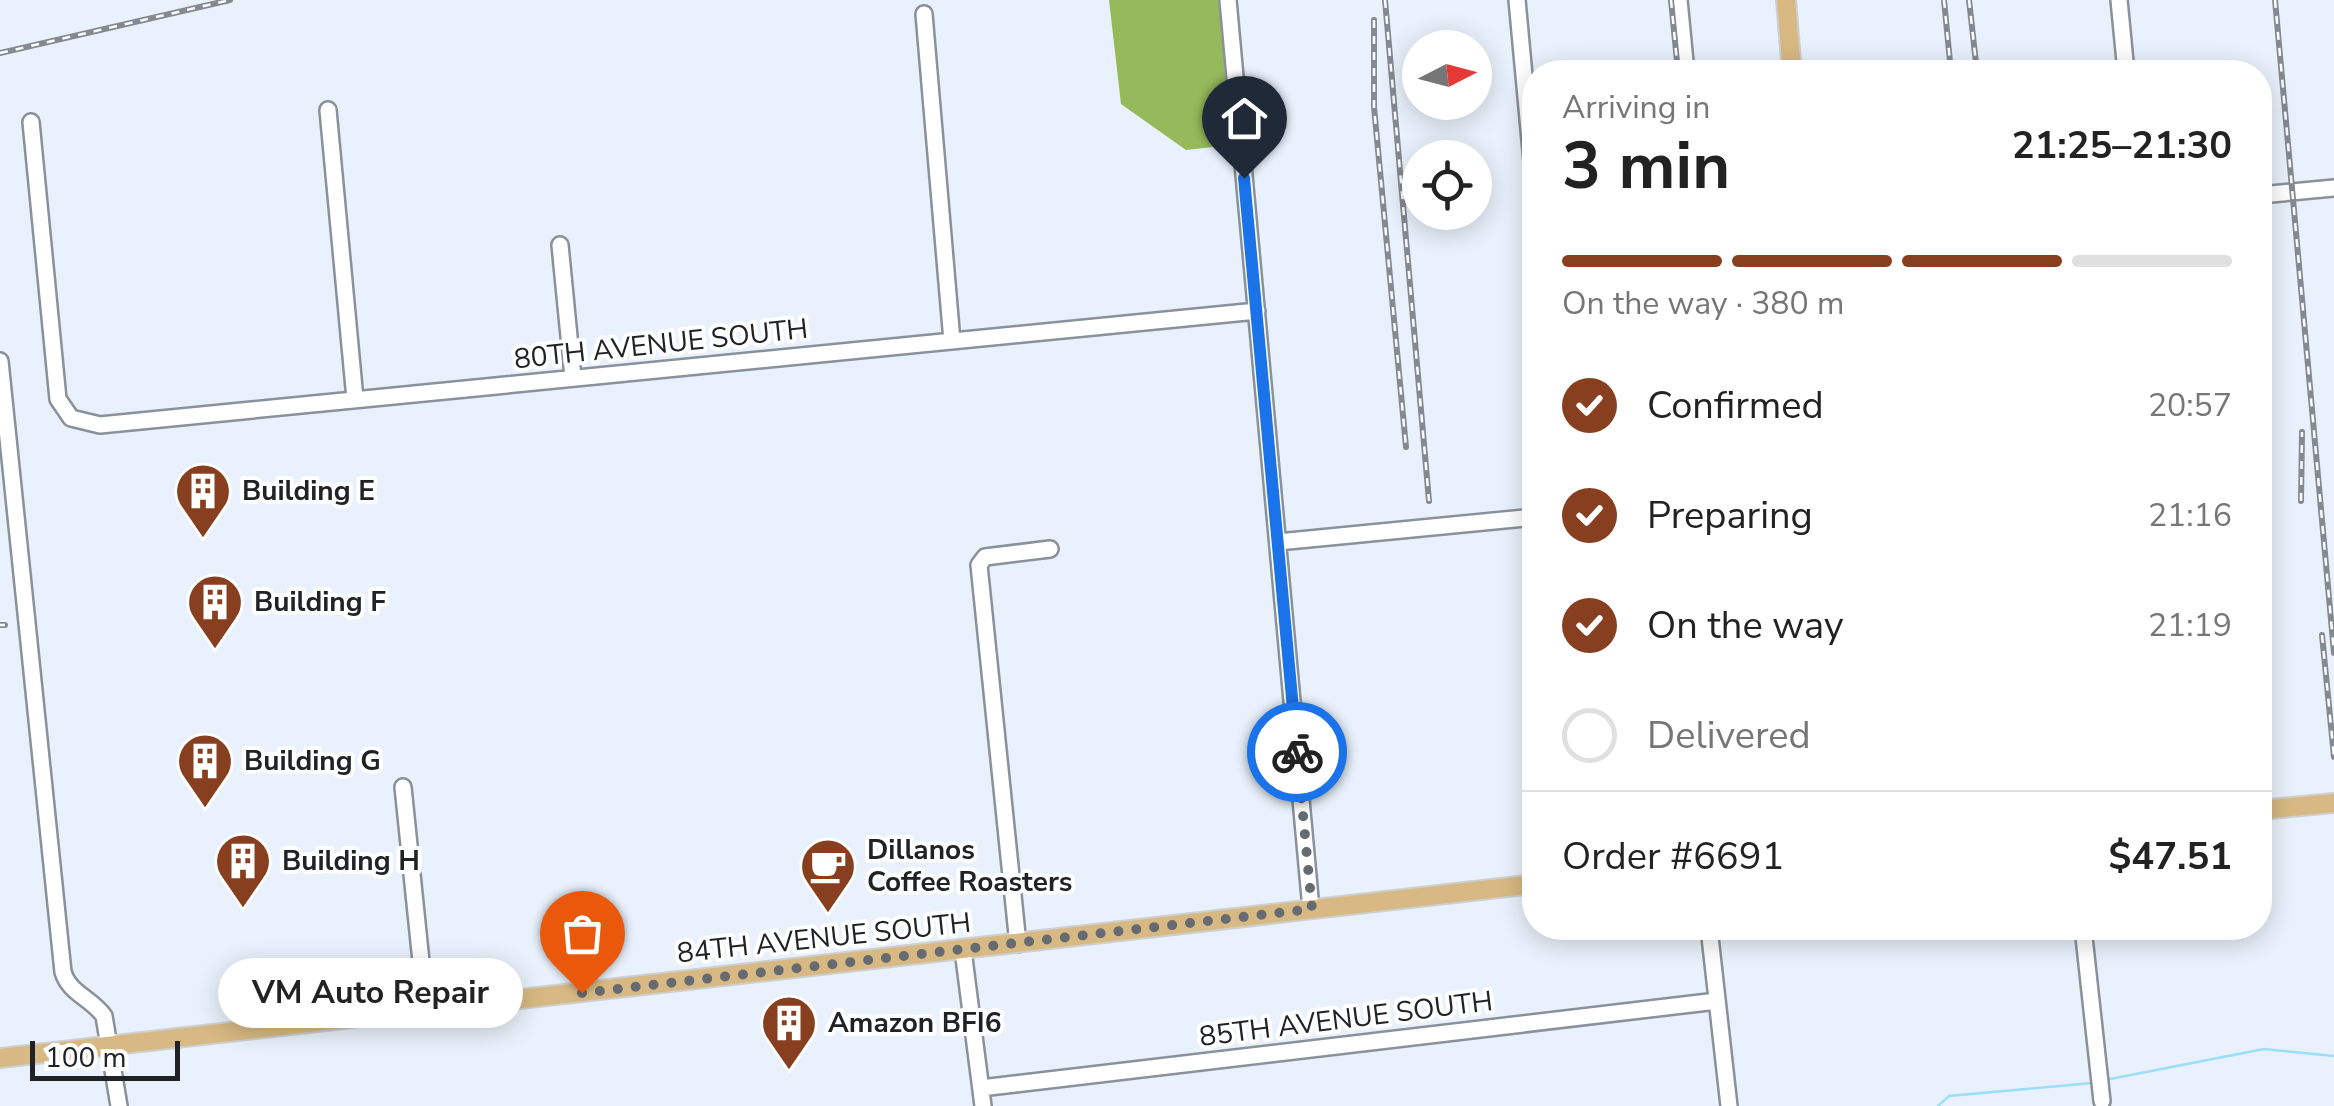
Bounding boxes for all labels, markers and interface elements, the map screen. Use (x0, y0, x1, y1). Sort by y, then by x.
north arrow (1402, 30, 1492, 120)
map controls (1402, 30, 1492, 230)
pin (1202, 76, 1287, 179)
text: Arriving in (1562, 86, 1710, 129)
icon: home (1217, 91, 1272, 146)
text: 21:25–21:30 (2012, 120, 2232, 171)
text: 3 min (1562, 122, 1730, 211)
button: locate (1402, 140, 1492, 230)
text: On the way · 380 m (1562, 282, 1844, 325)
street label: 80TH AVENUE SOUTH (512, 310, 810, 378)
icon: check (1562, 378, 1617, 433)
text: Confirmed (1647, 380, 1824, 431)
text: 20:57 (2148, 384, 2232, 427)
building icon: Building E (173, 461, 233, 540)
place label: Building E (242, 472, 375, 510)
icon: check (1562, 488, 1617, 543)
text: Preparing (1647, 490, 1813, 541)
text: 21:16 (2148, 494, 2232, 537)
building icon: Building F (185, 572, 245, 651)
place label: Building F (254, 583, 386, 621)
icon: check (1562, 598, 1617, 653)
text: On the way (1647, 600, 1843, 651)
text: 21:19 (2148, 604, 2232, 647)
courier (1247, 702, 1347, 802)
text: Delivered (1647, 710, 1811, 761)
icon: bike (1270, 725, 1325, 780)
building icon: Building G (175, 731, 235, 810)
place label: Building G (244, 742, 381, 780)
building icon: Building H (213, 831, 273, 910)
place label: Dillanos Coffee Roasters (867, 831, 1072, 901)
text: Order #6691 (1562, 831, 1784, 882)
text: $47.51 (2109, 831, 2232, 882)
cafe icon: Dillanos Coffee Roasters (798, 836, 858, 915)
place label: Building H (282, 842, 420, 880)
pin (540, 891, 625, 994)
street label: 84TH AVENUE SOUTH (675, 904, 973, 972)
icon: bag (555, 906, 610, 961)
callout: VM Auto Repair (217, 958, 522, 1028)
text: VM Auto Repair (252, 971, 489, 1014)
street label: 85TH AVENUE SOUTH (1197, 982, 1495, 1056)
building icon: Amazon BFI6 (759, 993, 819, 1072)
place label: Amazon BFI6 (828, 1004, 1001, 1042)
scale bar (30, 1036, 180, 1080)
text: 100 m (45, 1039, 127, 1077)

